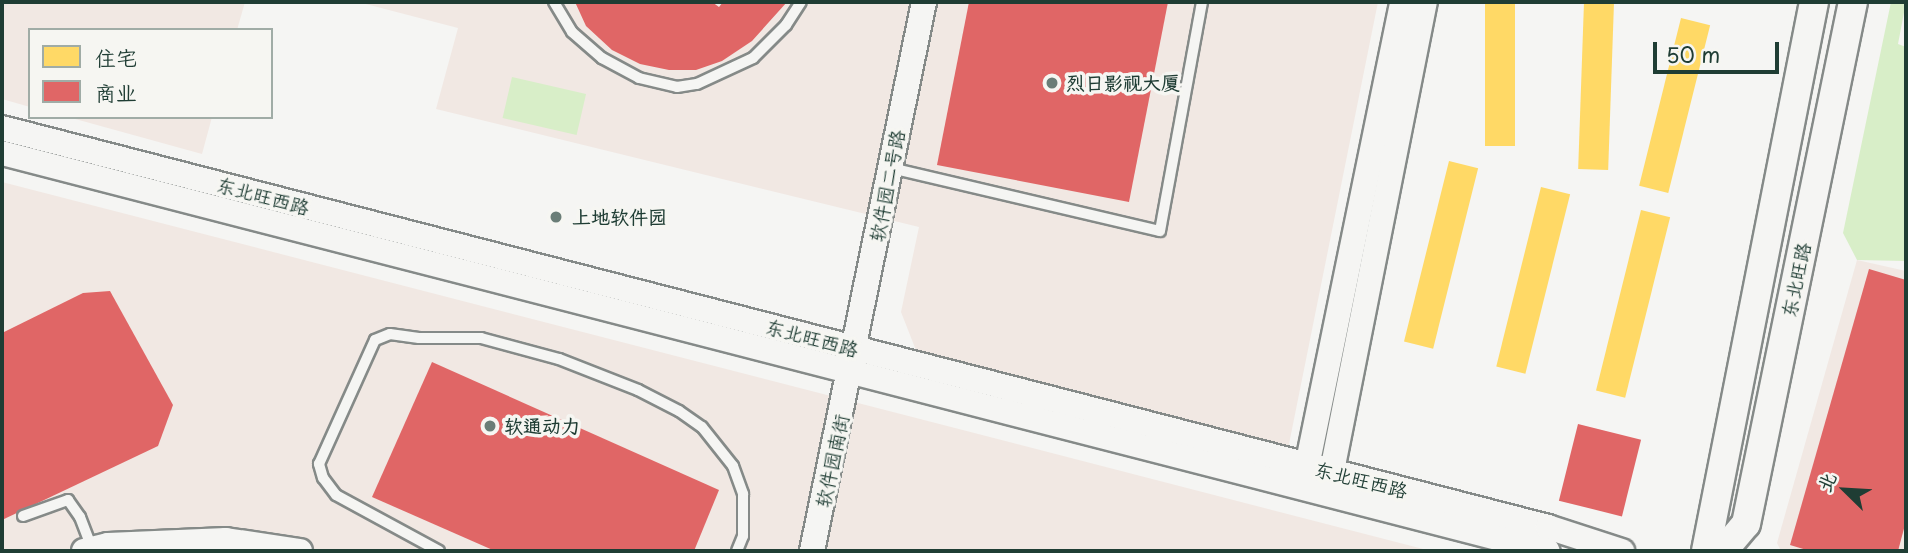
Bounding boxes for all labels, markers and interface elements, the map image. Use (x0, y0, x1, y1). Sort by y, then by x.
legend (28, 28, 273, 119)
scale bar (1656, 28, 1782, 72)
text: 50 m (1666, 38, 1720, 70)
text: 住宅 (95, 41, 137, 73)
place label: 烈日影视大厦 (1066, 72, 1180, 94)
marker: 烈日影视大厦 (1044, 75, 1060, 91)
text: 商业 (95, 76, 137, 108)
street label: 软件园二号路 (865, 128, 909, 244)
street label: 东北旺西路 (214, 173, 312, 219)
place label: 上地软件园 (572, 206, 667, 228)
marker: 上地软件园 (546, 207, 566, 227)
street label: 东北旺路 (1777, 240, 1815, 320)
street label: 东北旺西路 (763, 315, 861, 361)
street label: 软件园南街 (811, 412, 853, 510)
place label: 软通动力 (504, 415, 580, 437)
marker: 软通动力 (482, 418, 498, 434)
north arrow (1810, 455, 1880, 525)
street label: 东北旺西路 (1312, 457, 1410, 503)
text: 北 (1809, 467, 1842, 496)

